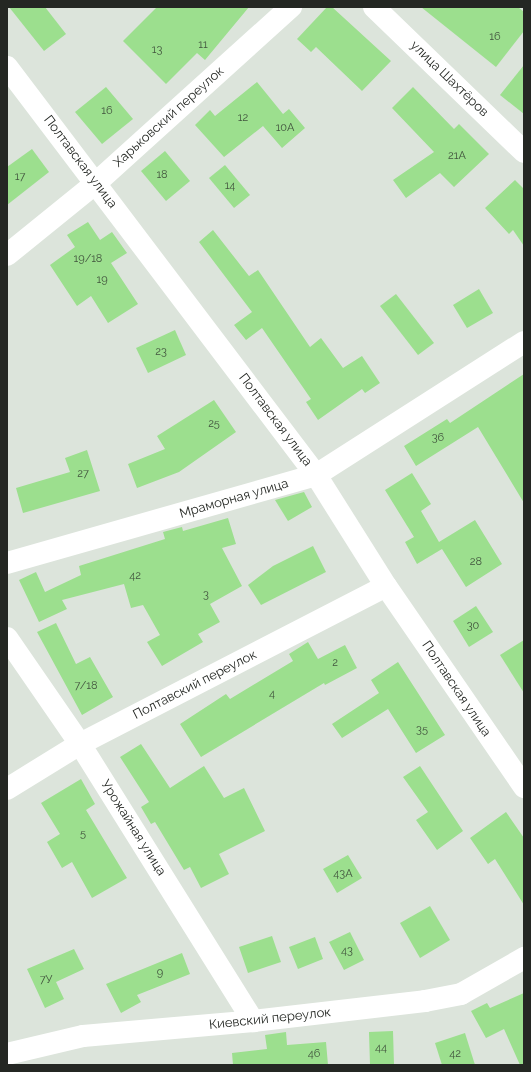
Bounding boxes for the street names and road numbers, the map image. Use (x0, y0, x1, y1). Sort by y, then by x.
street label: улица Шахтёров (407, 38, 491, 120)
street label: Харьковский переулок (111, 63, 227, 171)
street label: Полтавская улица (40, 112, 120, 212)
street label: Полтавская улица (235, 370, 315, 470)
street label: Мраморная улица (178, 476, 290, 522)
street label: Полтавская улица (418, 638, 494, 740)
street label: Полтавский переулок (131, 647, 259, 723)
street label: Урожайная улица (97, 777, 169, 879)
street label: Киевский переулок (208, 1005, 332, 1033)

